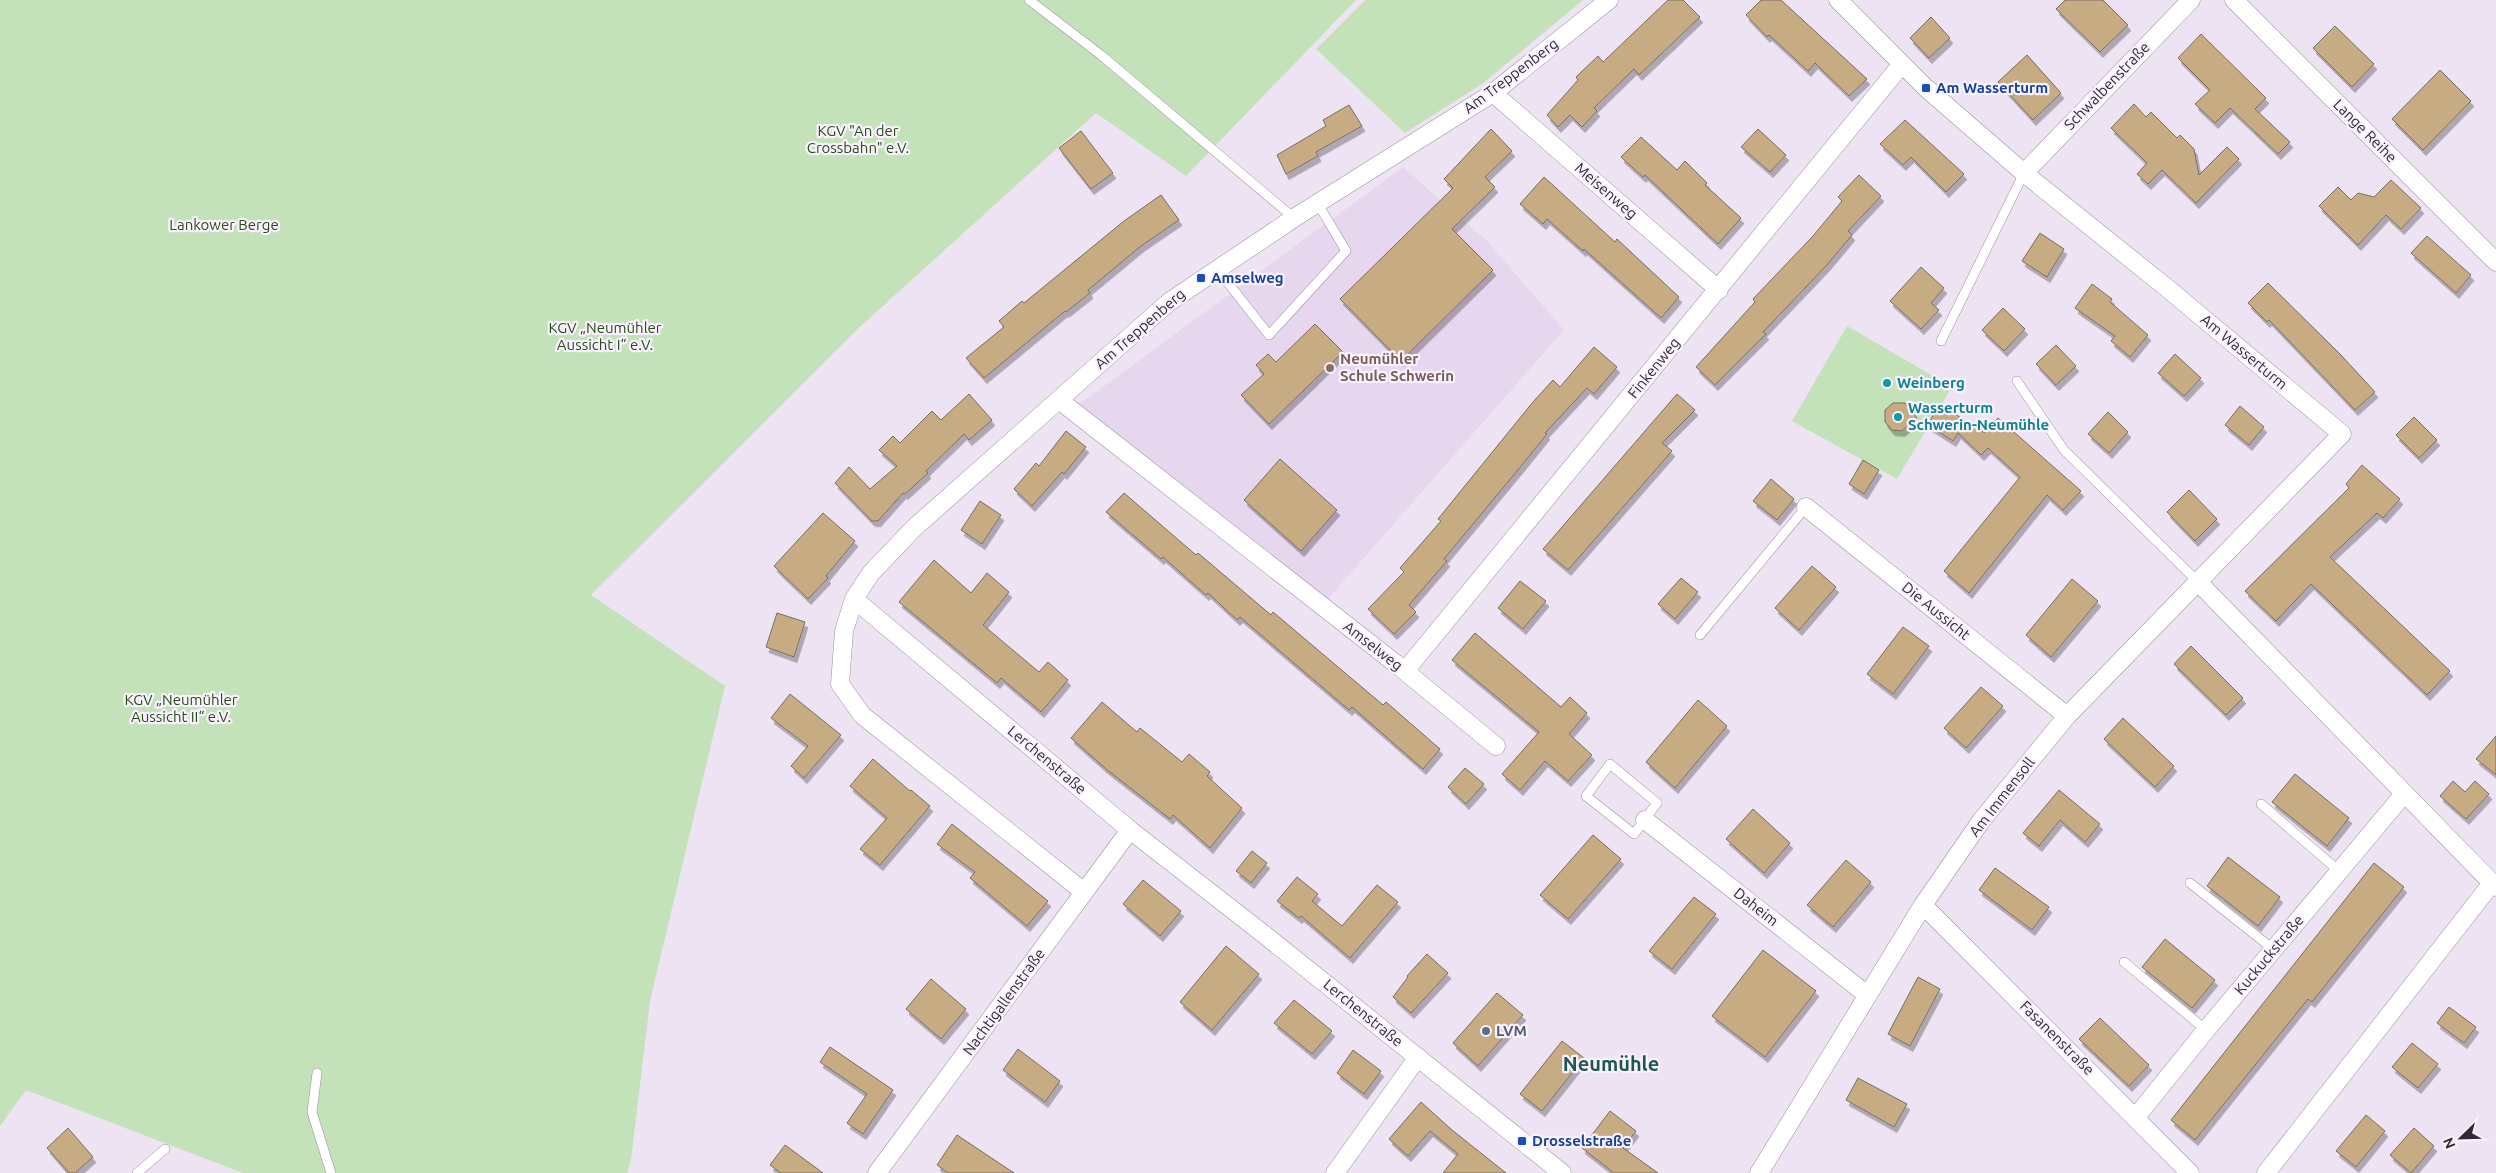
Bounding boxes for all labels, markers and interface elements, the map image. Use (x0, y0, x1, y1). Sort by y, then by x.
street label: Am Treppenberg (1460, 35, 1561, 117)
street label: Schwalbenstraße (2060, 38, 2153, 133)
place label: Am Wasserturm (1936, 79, 2048, 96)
marker: Am Wasserturm (1920, 82, 1932, 94)
street label: Lange Reihe (2330, 96, 2400, 166)
park label: KGV "An der Crossbahn" e.V. (807, 122, 909, 156)
street label: Meisenweg (1572, 159, 1641, 222)
park label: Lankower Berge (169, 216, 279, 233)
place label: Amselweg (1211, 269, 1284, 286)
marker: Amselweg (1195, 272, 1207, 284)
street label: Am Treppenberg (1091, 285, 1188, 372)
street label: Am Wasserturm (2198, 311, 2291, 393)
park label: KGV „Neumühler Aussicht I“ e.V. (548, 319, 662, 353)
street label: Finkenweg (1624, 334, 1683, 401)
place label: Neumühler Schule Schwerin (1340, 350, 1454, 384)
marker: Neumühler Schule Schwerin (1324, 362, 1336, 374)
place label: Weinberg (1897, 374, 1965, 391)
marker: Weinberg (1881, 377, 1893, 389)
place label: Wasserturm Schwerin-Neumühle (1908, 399, 2049, 433)
marker: Wasserturm Schwerin-Neumühle (1892, 411, 1904, 423)
street label: Die Aussicht (1899, 578, 1974, 643)
street label: Amselweg (1341, 617, 1406, 674)
park label: KGV „Neumühler Aussicht II“ e.V. (124, 691, 238, 725)
street label: Lerchenstraße (1005, 722, 1090, 797)
street label: Am Immensoll (1965, 754, 2038, 840)
street label: Daheim (1731, 884, 1782, 929)
street label: Kuckuckstraße (2230, 912, 2307, 998)
street label: Nachtigallenstraße (959, 945, 1048, 1058)
street label: Lerchenstraße (1320, 975, 1406, 1050)
street label: Fasanenstraße (2017, 997, 2098, 1078)
place label: LVM (1496, 1022, 1527, 1039)
marker: LVM (1480, 1025, 1492, 1037)
district label: Neumühle (1563, 1052, 1659, 1075)
north arrow (2436, 1113, 2486, 1163)
place label: Drosselstraße (1532, 1132, 1631, 1149)
marker: Drosselstraße (1516, 1135, 1528, 1147)
text: N (2440, 1135, 2458, 1151)

